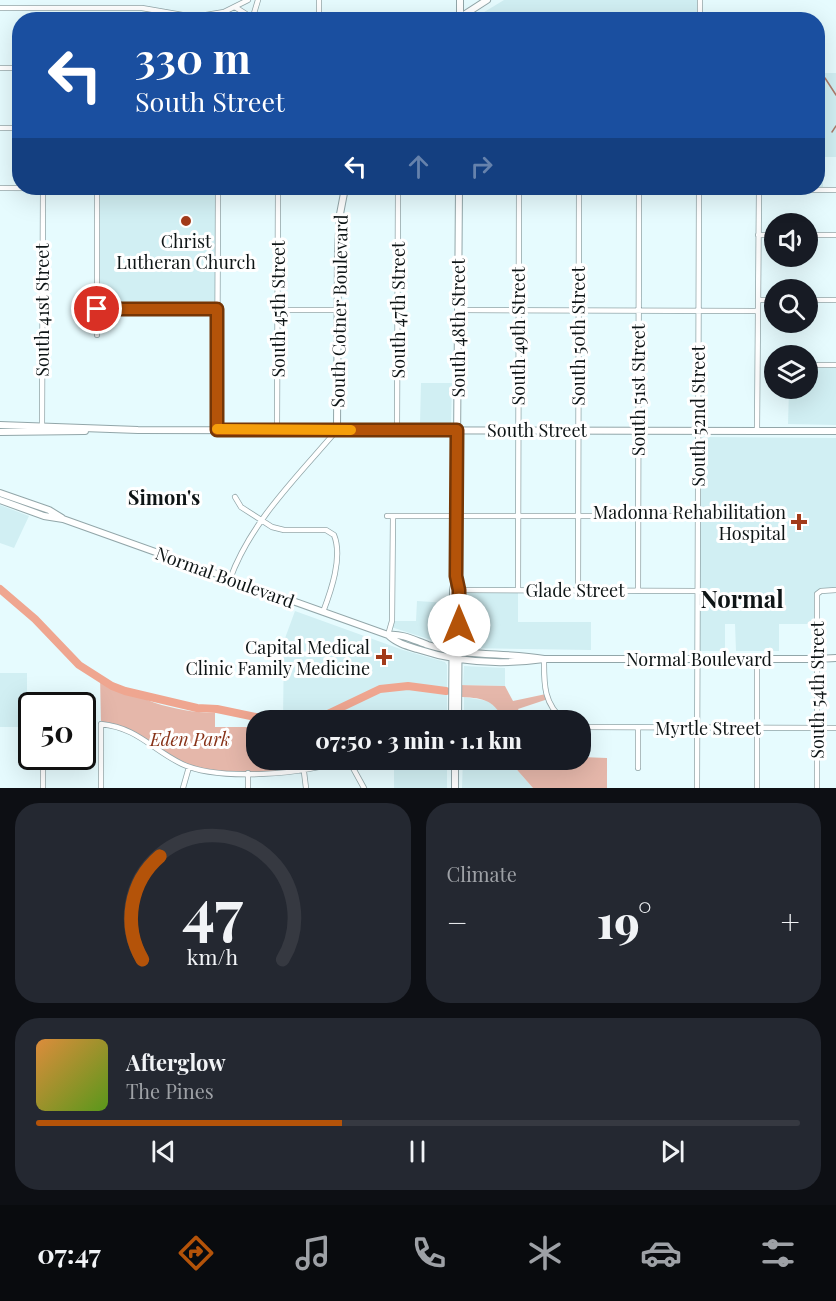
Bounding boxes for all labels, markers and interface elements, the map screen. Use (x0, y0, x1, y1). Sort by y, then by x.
text: 330 m (135, 29, 251, 85)
icon: left (36, 36, 114, 114)
text: South Street (135, 83, 285, 119)
icon: left (339, 150, 372, 183)
icon: ahead (402, 150, 435, 183)
icon: right (465, 150, 498, 183)
map controls (764, 213, 818, 399)
button: sound (764, 213, 818, 267)
marker: Christ Lutheran Church (179, 214, 193, 228)
street label: South Cotner Boulevard (325, 214, 353, 408)
place label: Christ Lutheran Church (116, 229, 256, 274)
street label: South 45th Street (266, 240, 290, 378)
street label: South 47th Street (386, 241, 410, 378)
street label: South 41st Street (30, 243, 54, 377)
street label: South 48th Street (446, 258, 470, 398)
street label: South 49th Street (506, 266, 530, 405)
street label: South 50th Street (566, 266, 590, 406)
button: search (764, 279, 818, 333)
pin (71, 283, 122, 334)
icon: arrive (80, 292, 113, 325)
street label: South 51st Street (626, 323, 650, 456)
street label: South 52nd Street (686, 345, 710, 487)
button: layers (764, 345, 818, 399)
street label: South Street (487, 418, 588, 442)
district label: Simon's (128, 483, 200, 510)
place label: Madonna Rehabilitation Hospital (593, 500, 786, 545)
marker: Madonna Rehabilitation Hospital (790, 513, 808, 531)
street label: Normal Boulevard (152, 541, 298, 613)
street label: Glade Street (525, 578, 625, 602)
district label: Normal (700, 582, 784, 614)
position arrow (427, 593, 491, 657)
street label: South 54th Street (805, 621, 829, 759)
place label: Capital Medical Clinic Family Medicine (185, 635, 370, 680)
street label: Normal Boulevard (626, 647, 773, 671)
marker: Capital Medical Clinic Family Medicine (375, 648, 393, 666)
speed limit sign: 50 (18, 692, 96, 770)
street label: Myrtle Street (655, 716, 762, 740)
text: 07:50 · 3 min · 1.1 km (315, 725, 522, 755)
park label: Eden Park (149, 727, 230, 751)
text: Climate (447, 860, 517, 887)
text: 47 (182, 866, 244, 950)
text: 19° (597, 890, 652, 950)
text: − (447, 899, 468, 943)
text: + (781, 899, 800, 943)
text: km/h (187, 942, 239, 970)
text: Afterglow (126, 1047, 226, 1077)
text: The Pines (126, 1077, 214, 1104)
icon: previous (147, 1135, 180, 1168)
icon: pause (401, 1135, 434, 1168)
icon: next (656, 1135, 689, 1168)
icon: directions (175, 1232, 217, 1274)
icon: music (292, 1232, 334, 1274)
icon: phone (408, 1232, 450, 1274)
icon: climate (524, 1232, 566, 1274)
icon: car (640, 1232, 682, 1274)
icon: filters (757, 1232, 799, 1274)
text: 07:47 (37, 1235, 101, 1271)

